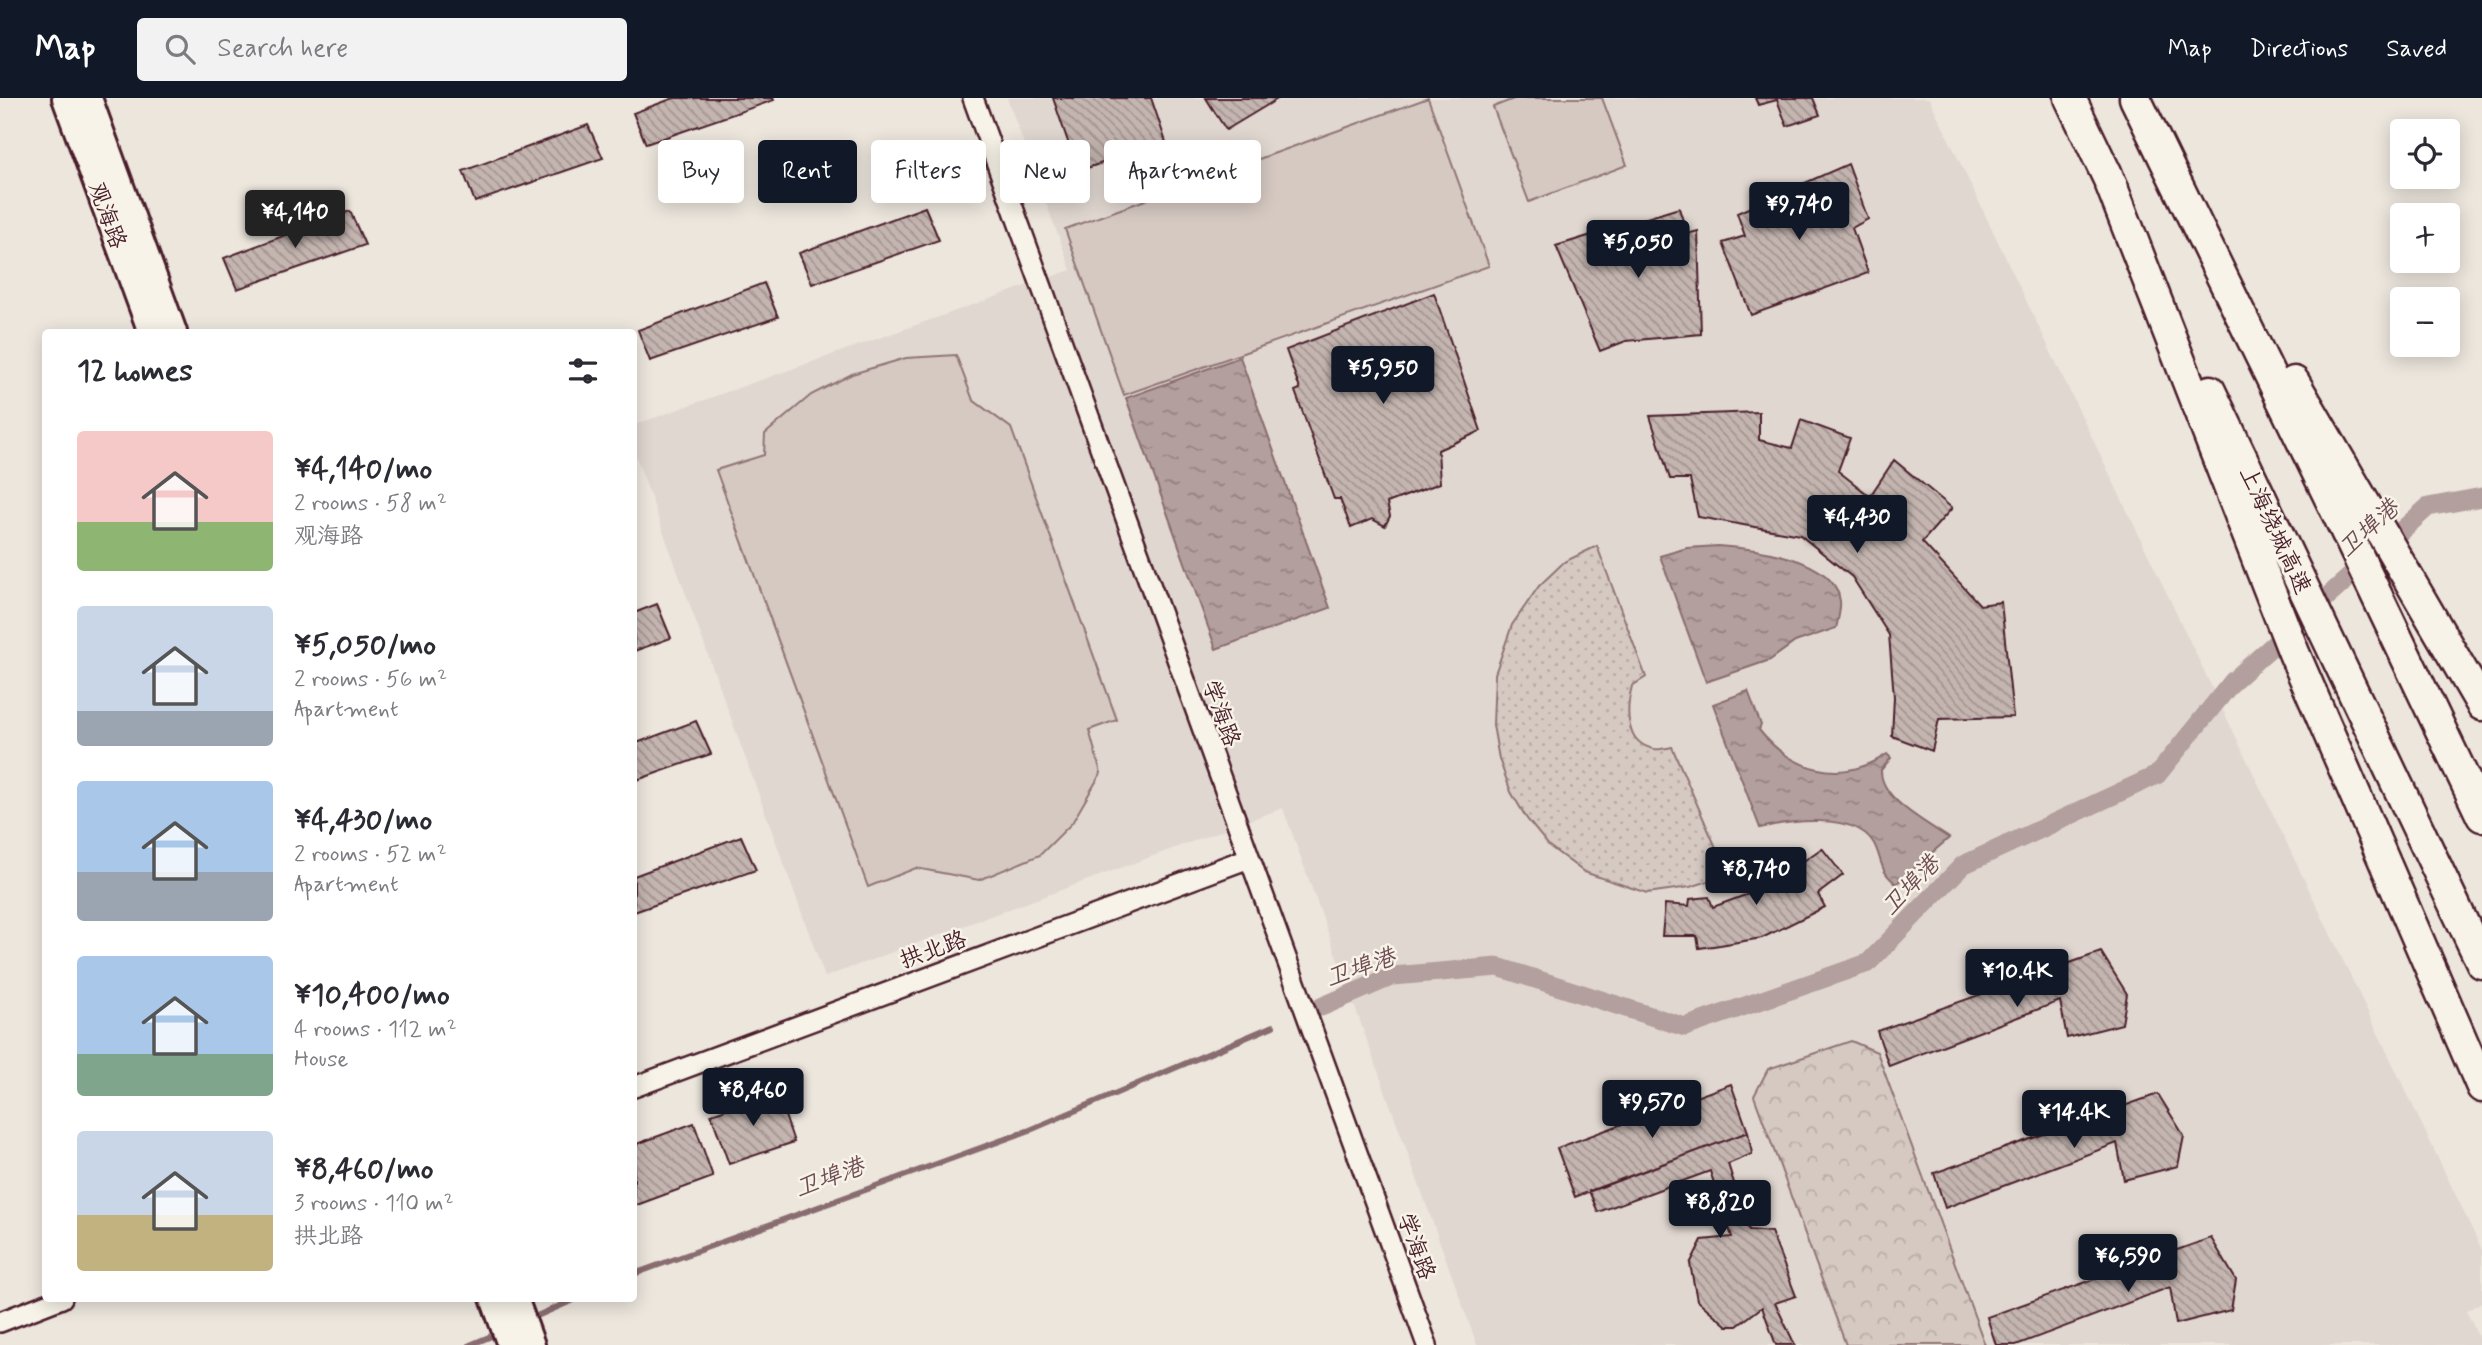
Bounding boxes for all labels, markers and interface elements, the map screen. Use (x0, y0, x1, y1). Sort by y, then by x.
search box (137, 18, 627, 81)
text: Map (35, 27, 95, 71)
icon: search (161, 30, 199, 68)
text: Search here (217, 32, 348, 66)
text: Map (2168, 34, 2212, 65)
text: Directions (2250, 34, 2348, 65)
text: Saved (2386, 34, 2447, 65)
map controls (2390, 119, 2460, 357)
button: locate (2390, 119, 2460, 189)
chip: Buy (658, 140, 744, 203)
chip: Rent (758, 140, 857, 203)
chip: Filters (871, 140, 986, 203)
chip: New (1000, 140, 1090, 203)
chip: Apartment (1104, 140, 1261, 203)
street label: 观海路 (80, 178, 132, 253)
pin: ¥9,740 (1742, 183, 1856, 242)
pin: ¥4,140 (238, 190, 352, 250)
text: ¥9,740 (1765, 190, 1833, 220)
text: ¥4,140 (261, 198, 329, 228)
button: + (2390, 203, 2460, 273)
pin: ¥5,050 (1581, 220, 1695, 280)
text: ¥5,050 (1603, 228, 1673, 258)
button: − (2390, 287, 2460, 357)
pin: ¥5,950 (1326, 346, 1440, 406)
text: 12 homes (77, 352, 193, 391)
icon: filters (564, 352, 602, 390)
text: ¥5,950 (1347, 354, 1419, 384)
text: ¥4,140/mo (294, 450, 432, 489)
icon: home (133, 459, 217, 543)
street label: 上海绕城高速 (2231, 462, 2317, 600)
text: 2 rooms · 58 m² (294, 489, 447, 519)
water label: 卫埠港 (2332, 492, 2408, 565)
pin: ¥4,430 (1800, 496, 1914, 555)
text: ¥4,430 (1823, 503, 1891, 533)
text: 观海路 (294, 522, 363, 552)
text: ¥5,050/mo (294, 626, 436, 665)
icon: home (133, 634, 217, 718)
text: 2 rooms · 56 m² (294, 665, 447, 695)
street label: 学海路 (1194, 676, 1246, 751)
text: Apartment (294, 695, 399, 725)
text: ¥4,430/mo (294, 801, 432, 840)
icon: home (133, 809, 217, 893)
text: 2 rooms · 52 m² (294, 840, 447, 870)
pin: ¥8,740 (1699, 848, 1813, 907)
water label: 卫埠港 (1875, 848, 1949, 923)
text: ¥8,740 (1721, 855, 1791, 885)
text: Apartment (294, 870, 399, 900)
street label: 拱北路 (896, 925, 971, 977)
water label: 卫埠港 (1321, 941, 1401, 995)
pin: ¥10.4K (1960, 950, 2074, 1009)
text: ¥10.4K (1981, 957, 2053, 987)
text: ¥10,400/mo (294, 976, 450, 1015)
icon: home (133, 984, 217, 1068)
text: 4 rooms · 112 m² (294, 1015, 457, 1045)
text: House (294, 1045, 348, 1075)
pin: ¥8,460 (696, 1068, 810, 1128)
text: ¥8,460 (719, 1076, 787, 1106)
pin: ¥9,570 (1595, 1080, 1709, 1140)
text: ¥9,570 (1618, 1088, 1686, 1118)
pin: ¥14.4K (2017, 1090, 2131, 1150)
text: ¥14.4K (2038, 1098, 2110, 1128)
text: ¥8,460/mo (294, 1150, 434, 1189)
water label: 卫埠港 (790, 1151, 871, 1205)
icon: home (133, 1159, 217, 1243)
pin: ¥8,820 (1663, 1180, 1777, 1240)
text: ¥8,820 (1685, 1188, 1755, 1218)
text: 3 rooms · 110 m² (294, 1189, 454, 1219)
street label: 学海路 (1389, 1209, 1441, 1284)
text: 拱北路 (294, 1222, 363, 1252)
pin: ¥6,590 (2071, 1234, 2185, 1294)
text: ¥6,590 (2094, 1242, 2162, 1272)

